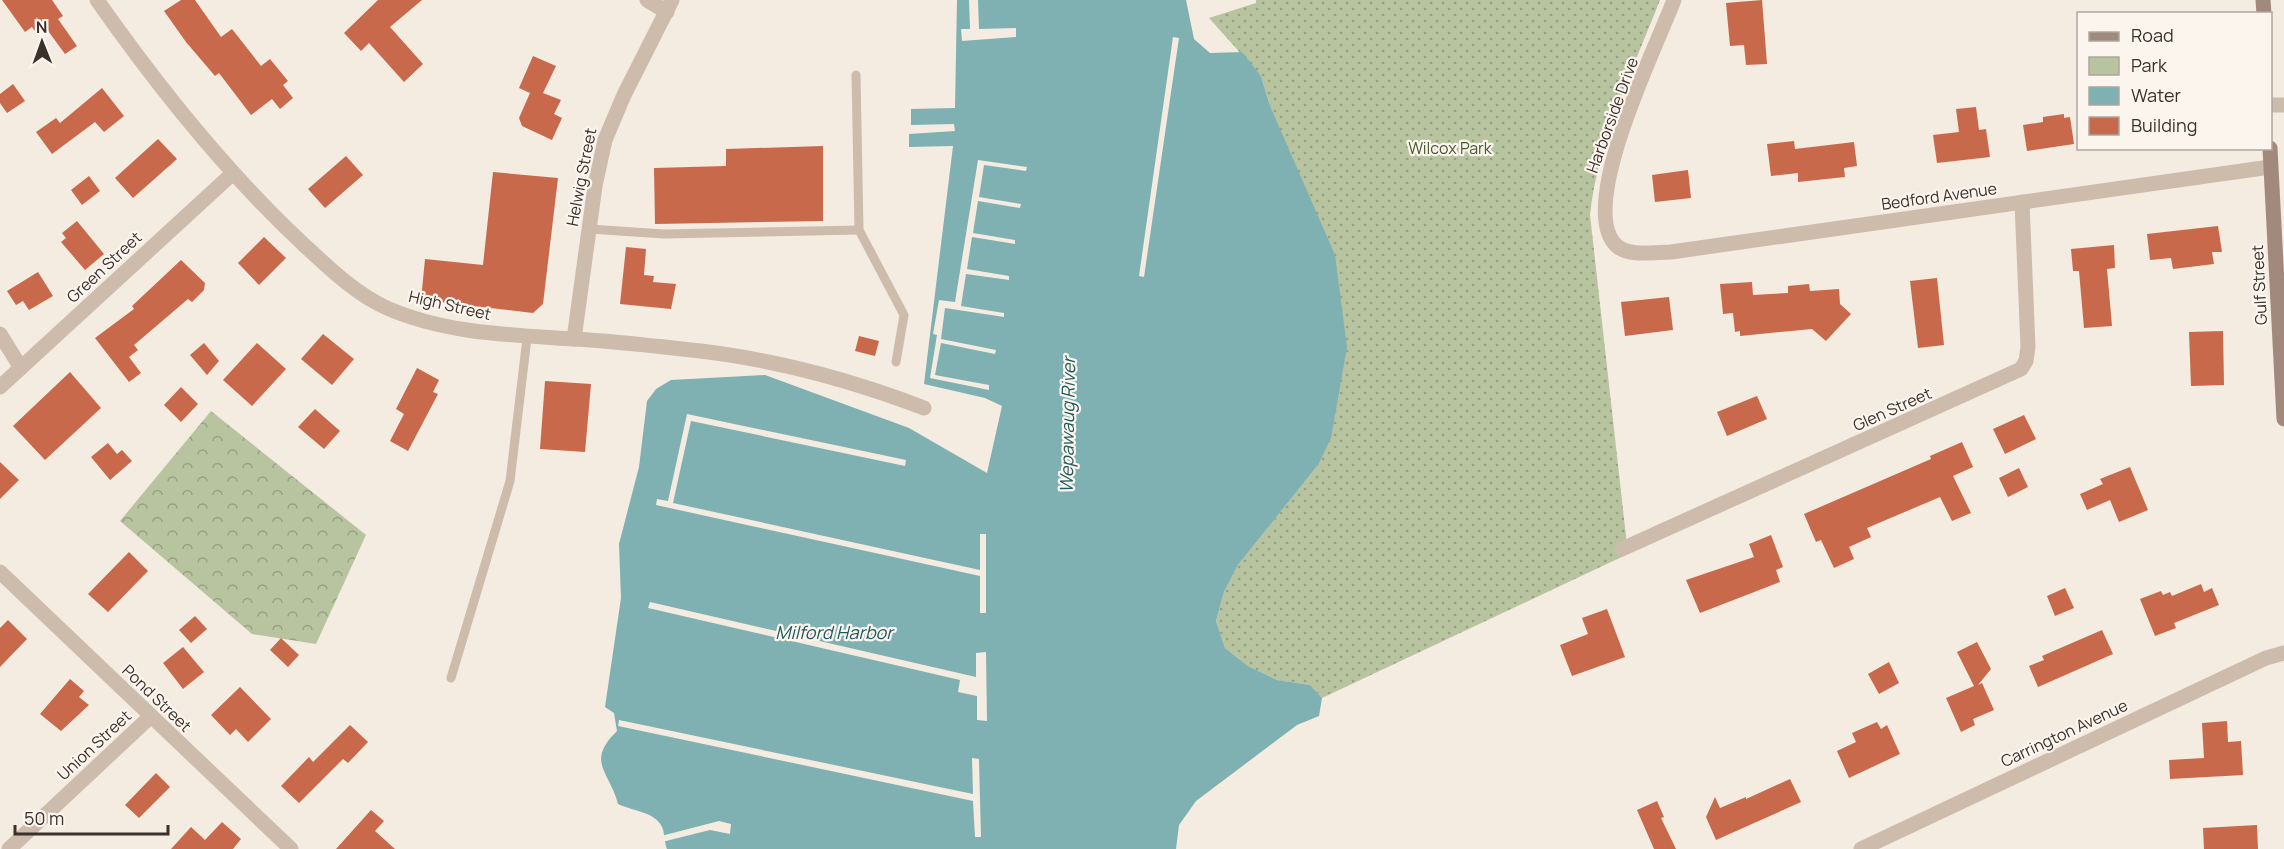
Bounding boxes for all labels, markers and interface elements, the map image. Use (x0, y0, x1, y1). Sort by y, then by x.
north arrow (12, 12, 72, 72)
legend (2077, 12, 2272, 150)
text: N (36, 16, 48, 38)
text: Road (2131, 23, 2174, 47)
text: Park (2131, 53, 2168, 77)
street label: Harborside Drive (1581, 54, 1643, 176)
text: Water (2131, 83, 2181, 107)
text: Building (2131, 113, 2197, 137)
street label: Helwig Street (561, 126, 601, 228)
park label: Wilcox Park (1408, 137, 1493, 159)
street label: Bedford Avenue (1880, 177, 1998, 215)
street label: Green Street (62, 227, 146, 307)
street label: Gulf Street (2246, 244, 2272, 326)
street label: High Street (407, 285, 493, 325)
water label: Wepawaug River (1054, 354, 1080, 493)
street label: Glen Street (1849, 382, 1935, 436)
water label: Milford Harbor (775, 620, 895, 644)
street label: Pond Street (118, 659, 196, 737)
street label: Carrington Avenue (1997, 694, 2131, 772)
street label: Union Street (52, 705, 136, 785)
scale bar (15, 798, 168, 836)
text: 50 m (24, 806, 64, 830)

